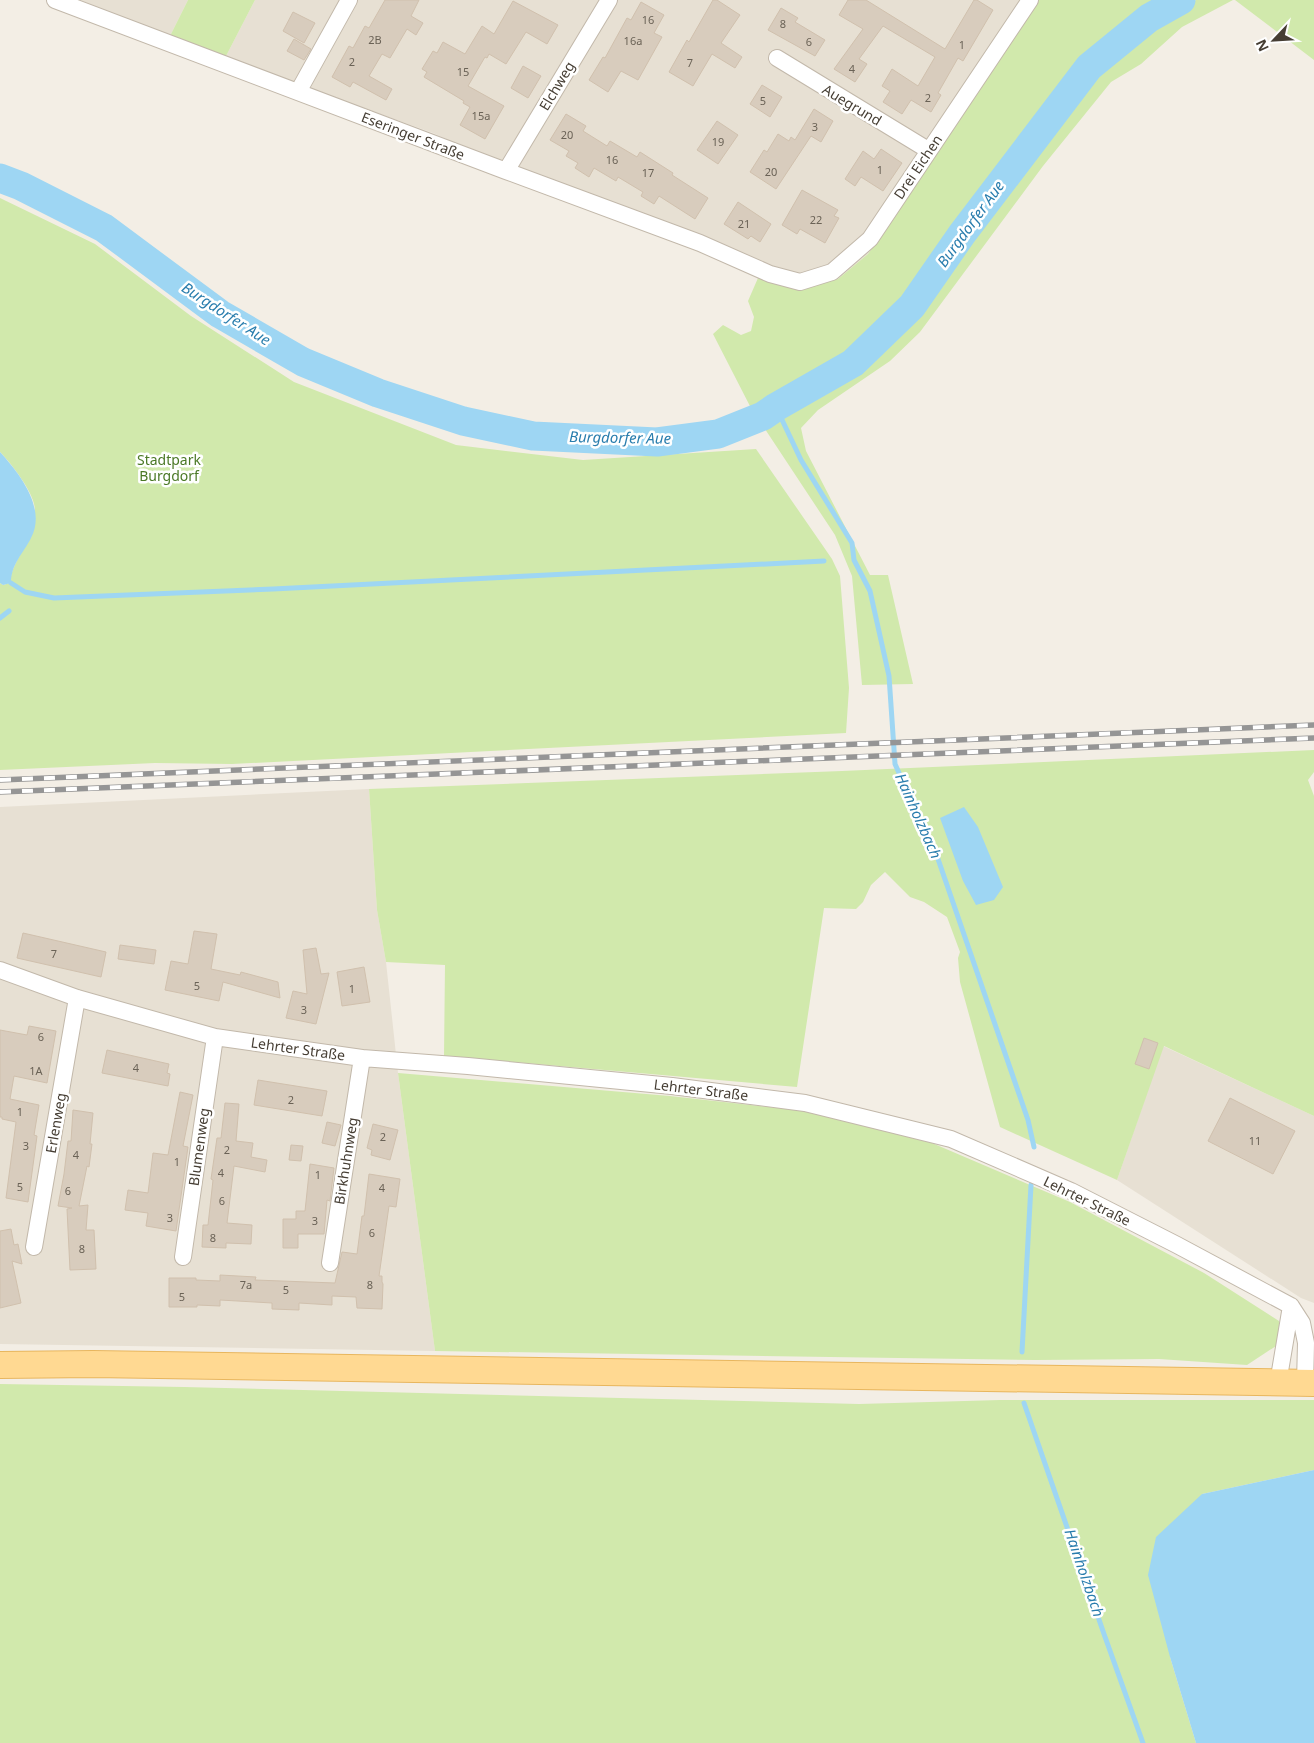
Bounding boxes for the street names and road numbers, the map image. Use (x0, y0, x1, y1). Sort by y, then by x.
street label: Elchweg (534, 58, 579, 114)
street label: Auegrund (819, 79, 885, 130)
street label: Eseringer Straße (359, 107, 468, 164)
street label: Drei Eichen (889, 131, 946, 203)
street label: Lehrter Straße (250, 1032, 346, 1065)
street label: Lehrter Straße (653, 1074, 749, 1105)
street label: Erlenweg (41, 1091, 70, 1155)
street label: Blumenweg (184, 1107, 213, 1187)
street label: Birkhuhnweg (329, 1116, 362, 1206)
street label: Lehrter Straße (1040, 1171, 1134, 1230)

